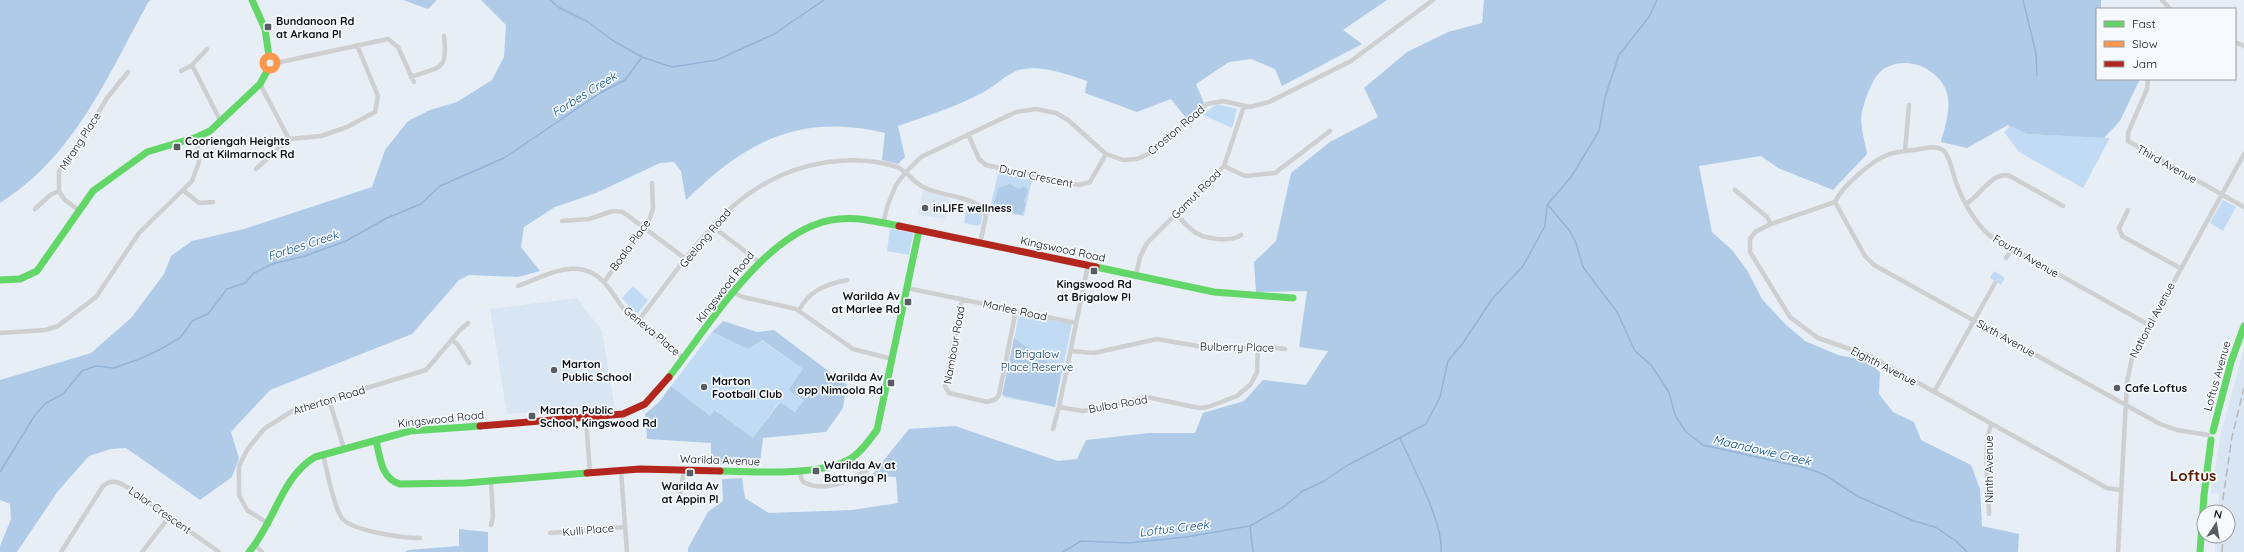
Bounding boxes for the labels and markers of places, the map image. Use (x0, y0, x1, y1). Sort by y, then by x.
place label: Bundanoon Rd at Arkana Pl (276, 14, 354, 41)
marker: Bundanoon Rd at Arkana Pl (263, 22, 273, 32)
place label: Cooriengah Heights Rd at Kilmarnock Rd (185, 134, 295, 161)
marker: Cooriengah Heights Rd at Kilmarnock Rd (172, 142, 182, 152)
place label: inLIFE wellness (933, 201, 1011, 215)
marker: inLIFE wellness (920, 203, 930, 213)
marker: Kingswood Rd at Brigalow Pl (1089, 266, 1099, 276)
place label: Kingswood Rd at Brigalow Pl (1056, 277, 1132, 304)
place label: Warilda Av at Marlee Rd (831, 289, 900, 316)
marker: Warilda Av at Marlee Rd (903, 297, 913, 307)
place label: Marton Public School (562, 357, 632, 384)
marker: Marton Public School (549, 365, 559, 375)
place label: Warilda Av opp Nimoola Rd (797, 370, 883, 397)
place label: Marton Football Club (712, 374, 782, 401)
marker: Warilda Av opp Nimoola Rd (886, 378, 896, 388)
place label: Cafe Loftus (2125, 381, 2187, 395)
marker: Marton Football Club (699, 382, 709, 392)
marker: Cafe Loftus (2112, 383, 2122, 393)
place label: Marton Public School, Kingswood Rd (540, 403, 657, 430)
marker: Marton Public School, Kingswood Rd (527, 411, 537, 421)
place label: Warilda Av at Battunga Pl (824, 458, 896, 485)
marker: Warilda Av at Battunga Pl (811, 466, 821, 476)
marker: Warilda Av at Appin Pl (685, 468, 695, 478)
place label: Warilda Av at Appin Pl (661, 479, 719, 506)

